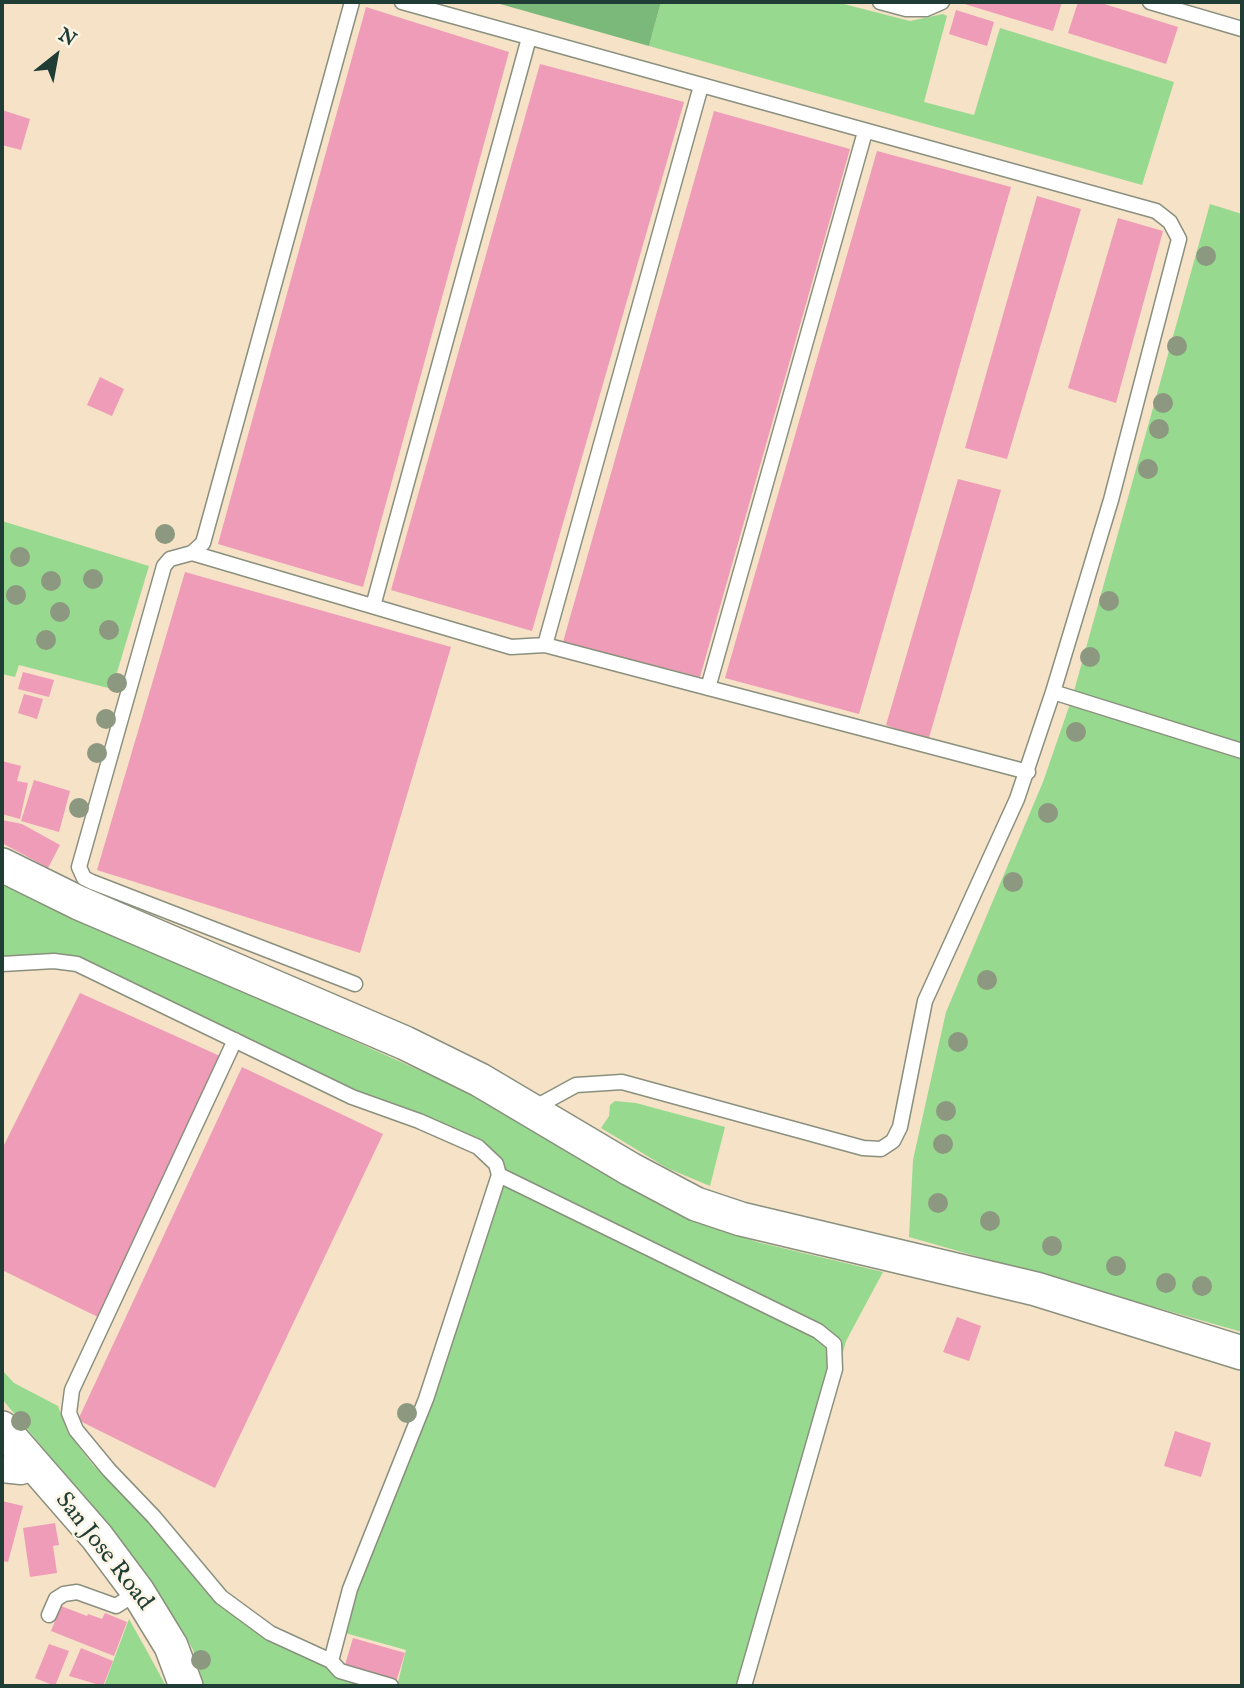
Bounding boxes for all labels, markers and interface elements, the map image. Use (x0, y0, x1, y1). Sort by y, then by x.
north arrow (21, 21, 91, 91)
text: N (54, 23, 80, 53)
street label: San Jose Road (48, 1487, 158, 1617)

